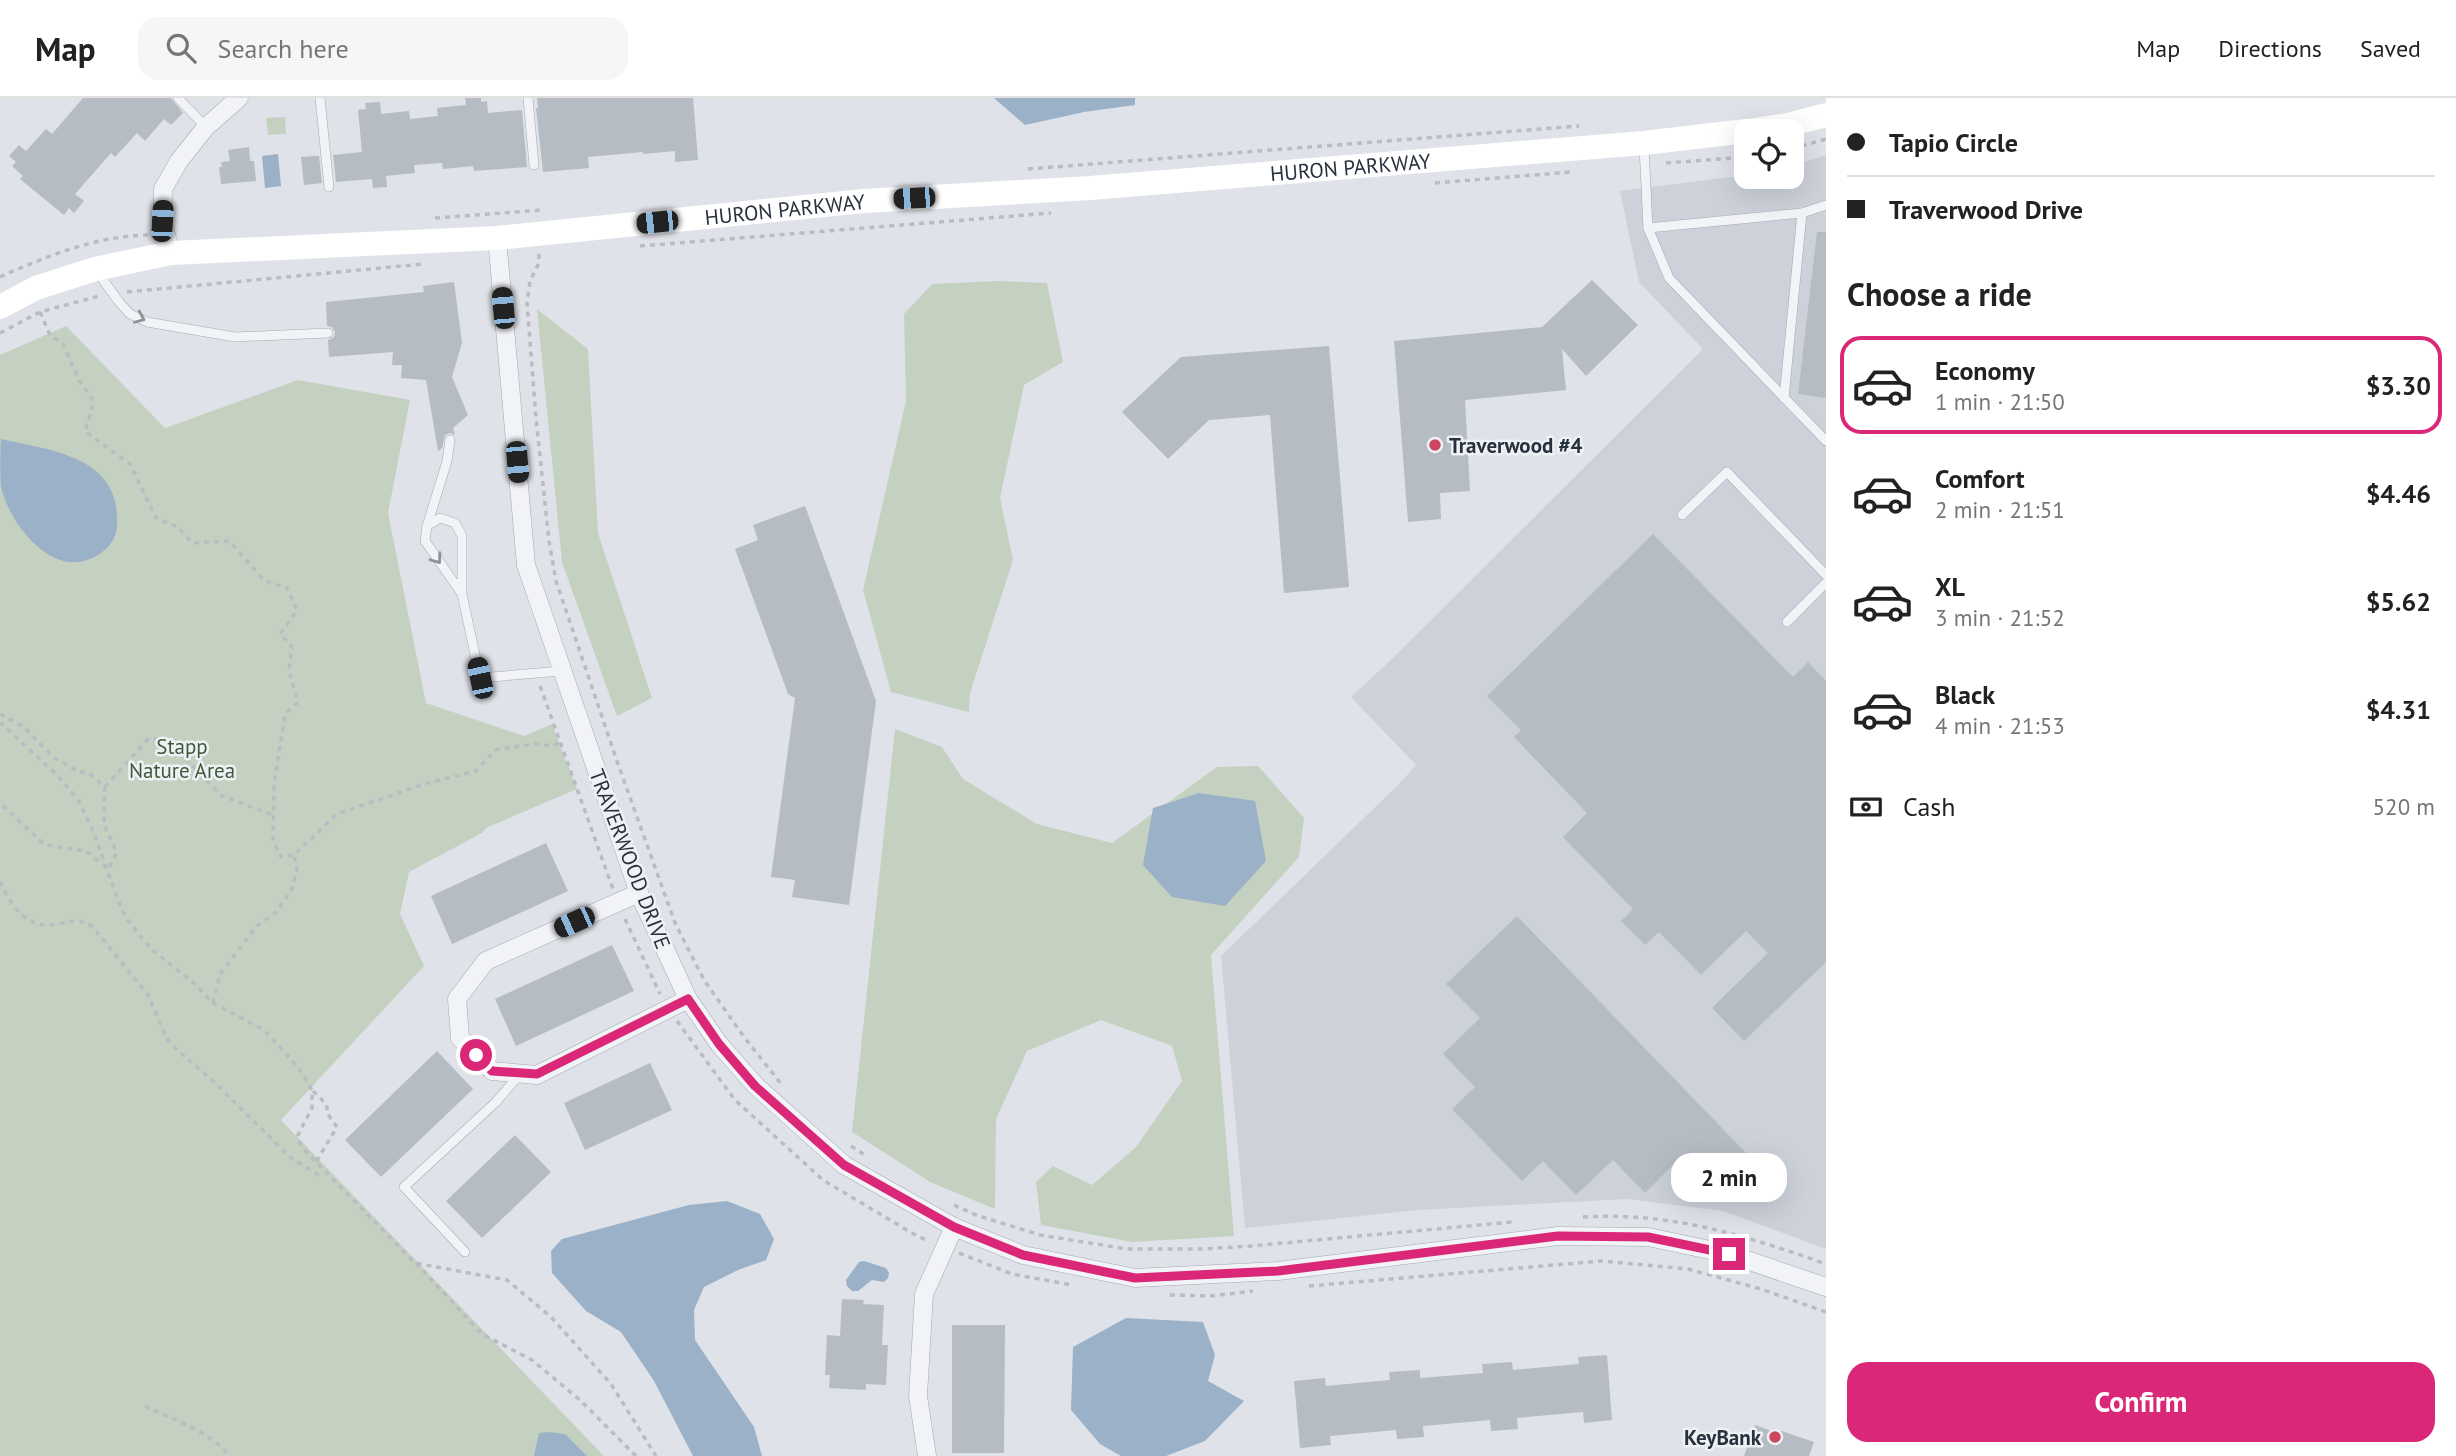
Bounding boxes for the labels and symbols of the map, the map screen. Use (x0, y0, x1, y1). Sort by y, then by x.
street label: HURON PARKWAY (1269, 147, 1432, 187)
car (893, 186, 936, 210)
street label: HURON PARKWAY (703, 187, 867, 230)
car (151, 199, 174, 243)
car (636, 209, 679, 235)
car (491, 286, 516, 330)
one-way arrow (133, 309, 145, 323)
place label: Traverwood #4 (1449, 432, 1582, 459)
marker: Traverwood #4 (1427, 437, 1443, 453)
car (505, 440, 530, 484)
one-way arrow (429, 552, 441, 564)
car (466, 655, 495, 701)
park label: Stapp Nature Area (129, 733, 235, 784)
street label: TRAVERWOOD DRIVE (583, 765, 677, 953)
car (551, 904, 598, 940)
route start (460, 1039, 492, 1071)
callout: 2 min (1671, 1152, 1787, 1202)
route end (1713, 1238, 1745, 1270)
place label: KeyBank (1684, 1424, 1762, 1451)
marker: KeyBank (1767, 1429, 1783, 1445)

